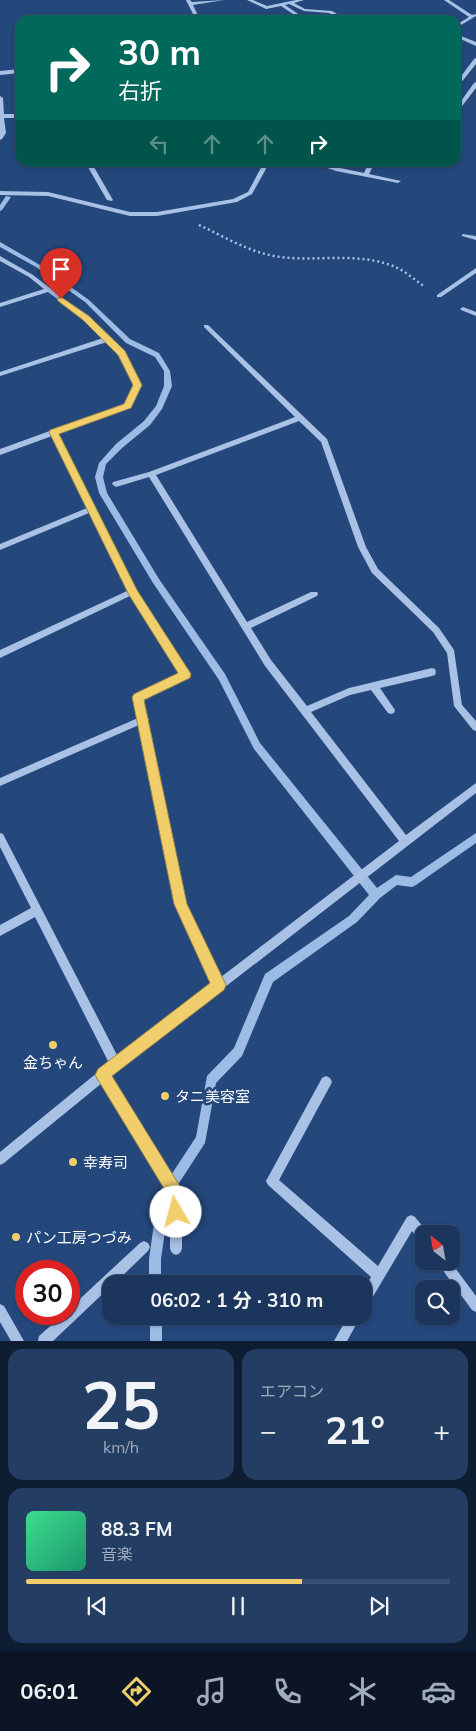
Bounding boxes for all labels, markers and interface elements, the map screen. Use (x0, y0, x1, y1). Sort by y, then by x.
text: 30 m (118, 30, 201, 74)
icon: right (35, 35, 100, 100)
text: 右折 (118, 77, 162, 105)
icon: left (145, 130, 173, 158)
icon: ahead (198, 130, 226, 158)
icon: ahead (251, 130, 279, 158)
icon: right (304, 130, 332, 158)
pin (40, 248, 82, 299)
icon: arrive (47, 255, 75, 283)
marker: 金ちゃん (47, 1039, 59, 1051)
place label: 金ちゃん (23, 1053, 83, 1072)
place label: タニ美容室 (175, 1087, 250, 1106)
marker: タニ美容室 (159, 1090, 171, 1102)
place label: 幸寿司 (83, 1153, 128, 1172)
marker: 幸寿司 (67, 1156, 79, 1168)
position arrow (149, 1185, 201, 1237)
north arrow (415, 1225, 460, 1270)
map controls (415, 1225, 460, 1325)
place label: パン工房つづみ (26, 1228, 132, 1247)
marker: パン工房つづみ (10, 1231, 22, 1243)
speed limit sign: 30 (15, 1260, 80, 1325)
button: search (415, 1280, 460, 1325)
text: 06:02 · 1 分 · 310 m (151, 1288, 323, 1312)
text: 25 (82, 1364, 160, 1445)
text: エアコン (260, 1381, 324, 1401)
text: 21° (325, 1406, 385, 1454)
text: − (260, 1413, 277, 1448)
text: + (433, 1413, 450, 1448)
text: km/h (103, 1437, 139, 1457)
text: 88.3 FM (101, 1517, 173, 1541)
text: 音楽 (101, 1544, 133, 1564)
icon: previous (83, 1592, 111, 1620)
icon: pause (224, 1592, 252, 1620)
icon: next (365, 1592, 393, 1620)
icon: directions (119, 1674, 154, 1709)
icon: music (194, 1674, 229, 1709)
icon: phone (270, 1674, 305, 1709)
icon: climate (345, 1674, 380, 1709)
icon: car (421, 1674, 456, 1709)
text: 06:01 (20, 1677, 78, 1705)

